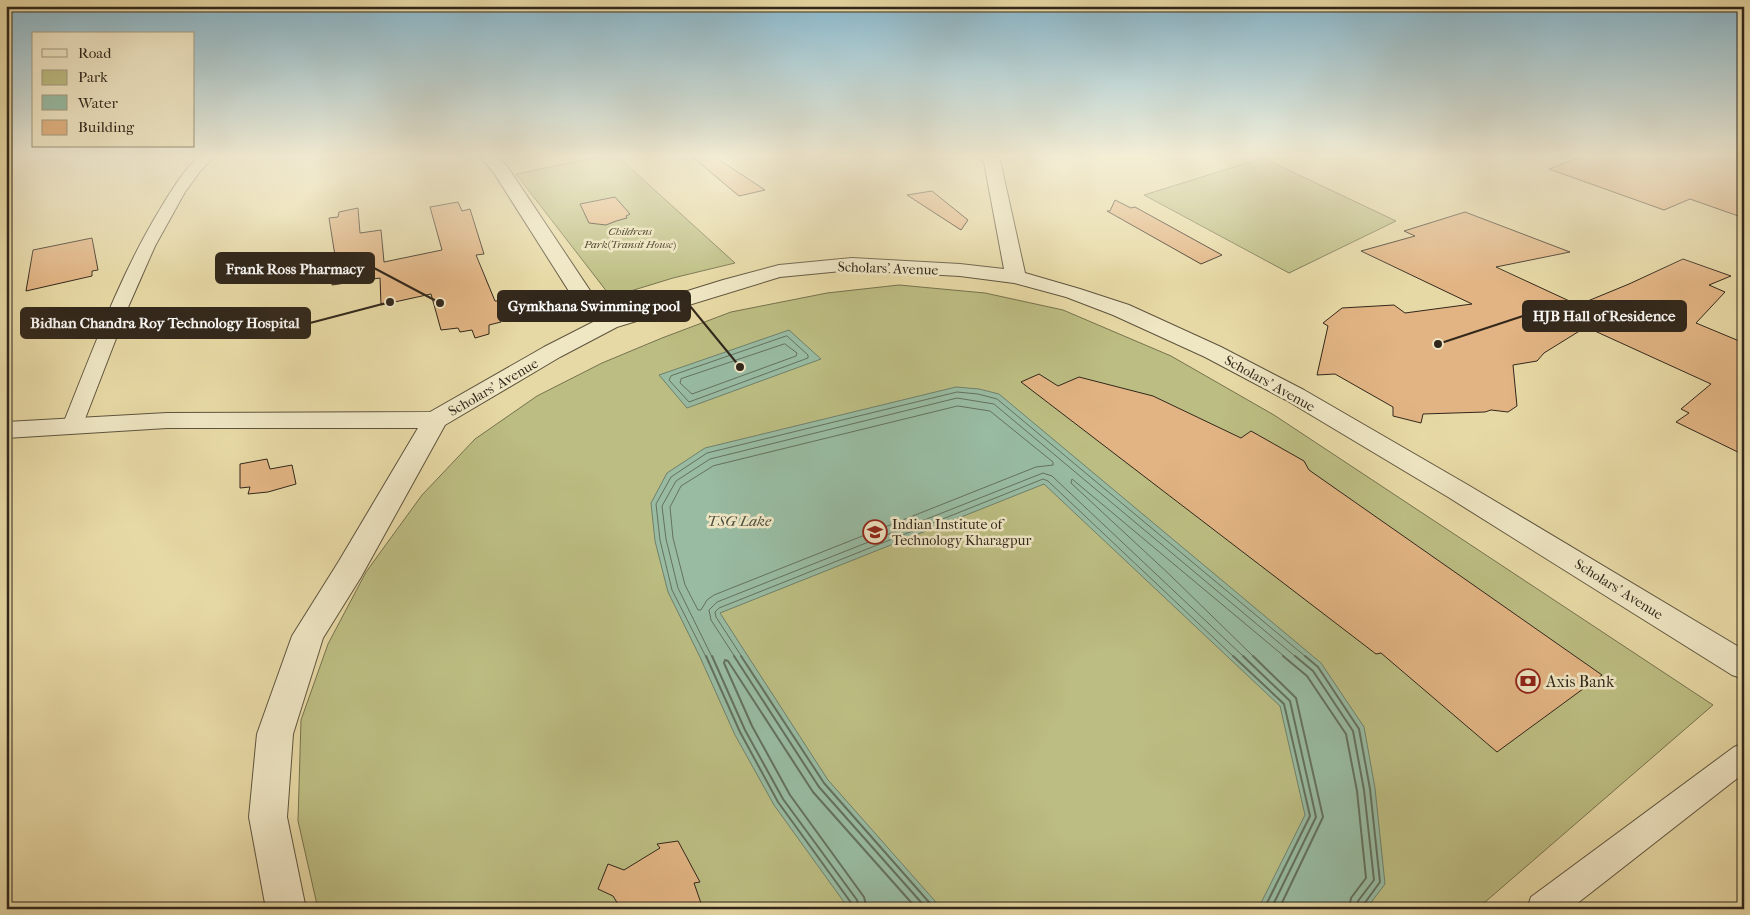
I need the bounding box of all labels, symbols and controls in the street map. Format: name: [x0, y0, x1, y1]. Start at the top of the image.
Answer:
legend: [32, 32, 195, 148]
text: Road: [78, 44, 112, 62]
text: Park: [78, 68, 108, 86]
text: Water: [77, 94, 118, 112]
text: Building: [78, 118, 135, 136]
park label: Childrens Park(Transit House): [583, 225, 676, 251]
callout: Frank Ross Pharmacy: [216, 253, 374, 283]
street label: Scholars' Avenue: [837, 258, 939, 279]
text: Frank Ross Pharmacy: [225, 260, 365, 278]
callout: Gymkhana Swimming pool: [498, 291, 690, 321]
text: Gymkhana Swimming pool: [508, 297, 681, 315]
callout: HJB Hall of Residence: [1523, 301, 1686, 331]
text: HJB Hall of Residence: [1533, 307, 1676, 325]
callout: Bidhan Chandra Roy Technology Hospital: [21, 308, 310, 338]
text: Bidhan Chandra Roy Technology Hospital: [30, 314, 301, 332]
street label: Scholars' Avenue: [1222, 352, 1318, 415]
street label: Scholars' Avenue: [445, 355, 541, 420]
water label: TSG Lake: [707, 512, 772, 530]
place label: Indian Institute of Technology Kharagpur: [892, 516, 1031, 549]
school or university icon: Indian Institute of Technology Kharagpur: [862, 519, 888, 545]
street label: Scholars' Avenue: [1571, 556, 1666, 623]
bank icon: Axis Bank: [1515, 668, 1541, 694]
place label: Axis Bank: [1545, 672, 1615, 691]

